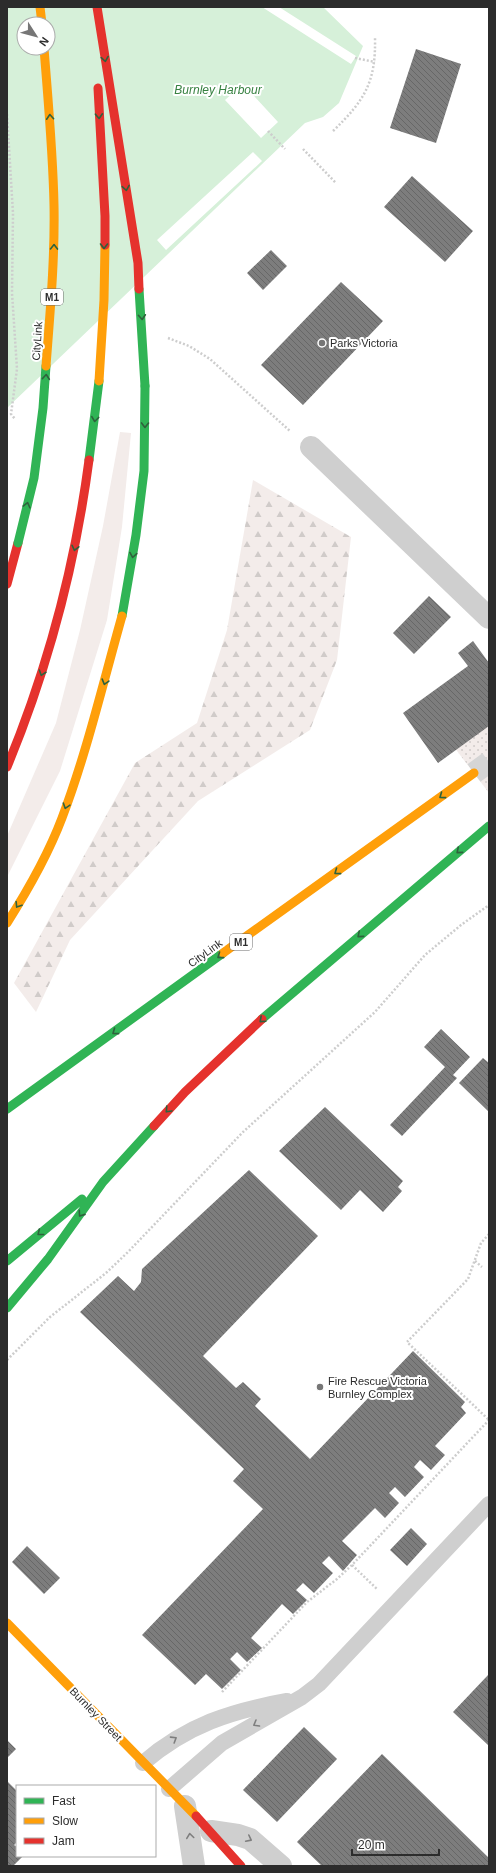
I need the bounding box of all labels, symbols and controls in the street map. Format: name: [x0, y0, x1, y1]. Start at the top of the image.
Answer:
north arrow: [16, 16, 56, 56]
text: N: [37, 35, 51, 49]
one-way arrow: [101, 56, 109, 62]
water label: Burnley Harbour: [174, 83, 263, 97]
one-way arrow: [95, 113, 104, 119]
one-way arrow: [45, 114, 54, 120]
one-way arrow: [121, 185, 130, 191]
one-way arrow: [100, 243, 108, 249]
one-way arrow: [50, 244, 58, 250]
road number: M1: [41, 289, 63, 305]
one-way arrow: [137, 314, 146, 320]
street label: CityLink: [30, 321, 44, 361]
place label: Parks Victoria: [330, 337, 399, 349]
marker: Parks Victoria: [317, 338, 327, 348]
one-way arrow: [41, 374, 50, 380]
one-way arrow: [91, 416, 100, 422]
one-way arrow: [140, 422, 149, 428]
one-way arrow: [23, 502, 31, 509]
one-way arrow: [71, 545, 79, 551]
one-way arrow: [129, 552, 137, 558]
one-way arrow: [38, 670, 46, 677]
one-way arrow: [101, 678, 110, 685]
one-way arrow: [440, 791, 447, 798]
one-way arrow: [62, 802, 71, 809]
one-way arrow: [457, 846, 464, 853]
one-way arrow: [334, 867, 341, 875]
one-way arrow: [16, 901, 23, 908]
one-way arrow: [358, 930, 365, 937]
road number: M1: [230, 934, 252, 950]
street label: CityLink: [186, 936, 225, 969]
one-way arrow: [218, 952, 225, 959]
one-way arrow: [259, 1015, 267, 1023]
one-way arrow: [112, 1027, 119, 1034]
one-way arrow: [166, 1105, 173, 1113]
one-way arrow: [78, 1210, 86, 1217]
one-way arrow: [38, 1229, 45, 1236]
place label: Fire Rescue Victoria Burnley Complex: [328, 1375, 428, 1400]
marker: Fire Rescue Victoria Burnley Complex: [315, 1382, 325, 1392]
street label: Burnley Street: [67, 1685, 125, 1743]
one-way arrow: [253, 1719, 260, 1726]
one-way arrow: [170, 1736, 177, 1744]
legend: [16, 1785, 156, 1857]
text: Fast: [52, 1794, 76, 1808]
text: Slow: [52, 1814, 78, 1828]
scale bar: [352, 1831, 439, 1857]
one-way arrow: [185, 1833, 194, 1839]
text: Jam: [52, 1834, 75, 1848]
one-way arrow: [244, 1834, 252, 1842]
text: 20 m: [358, 1838, 385, 1852]

